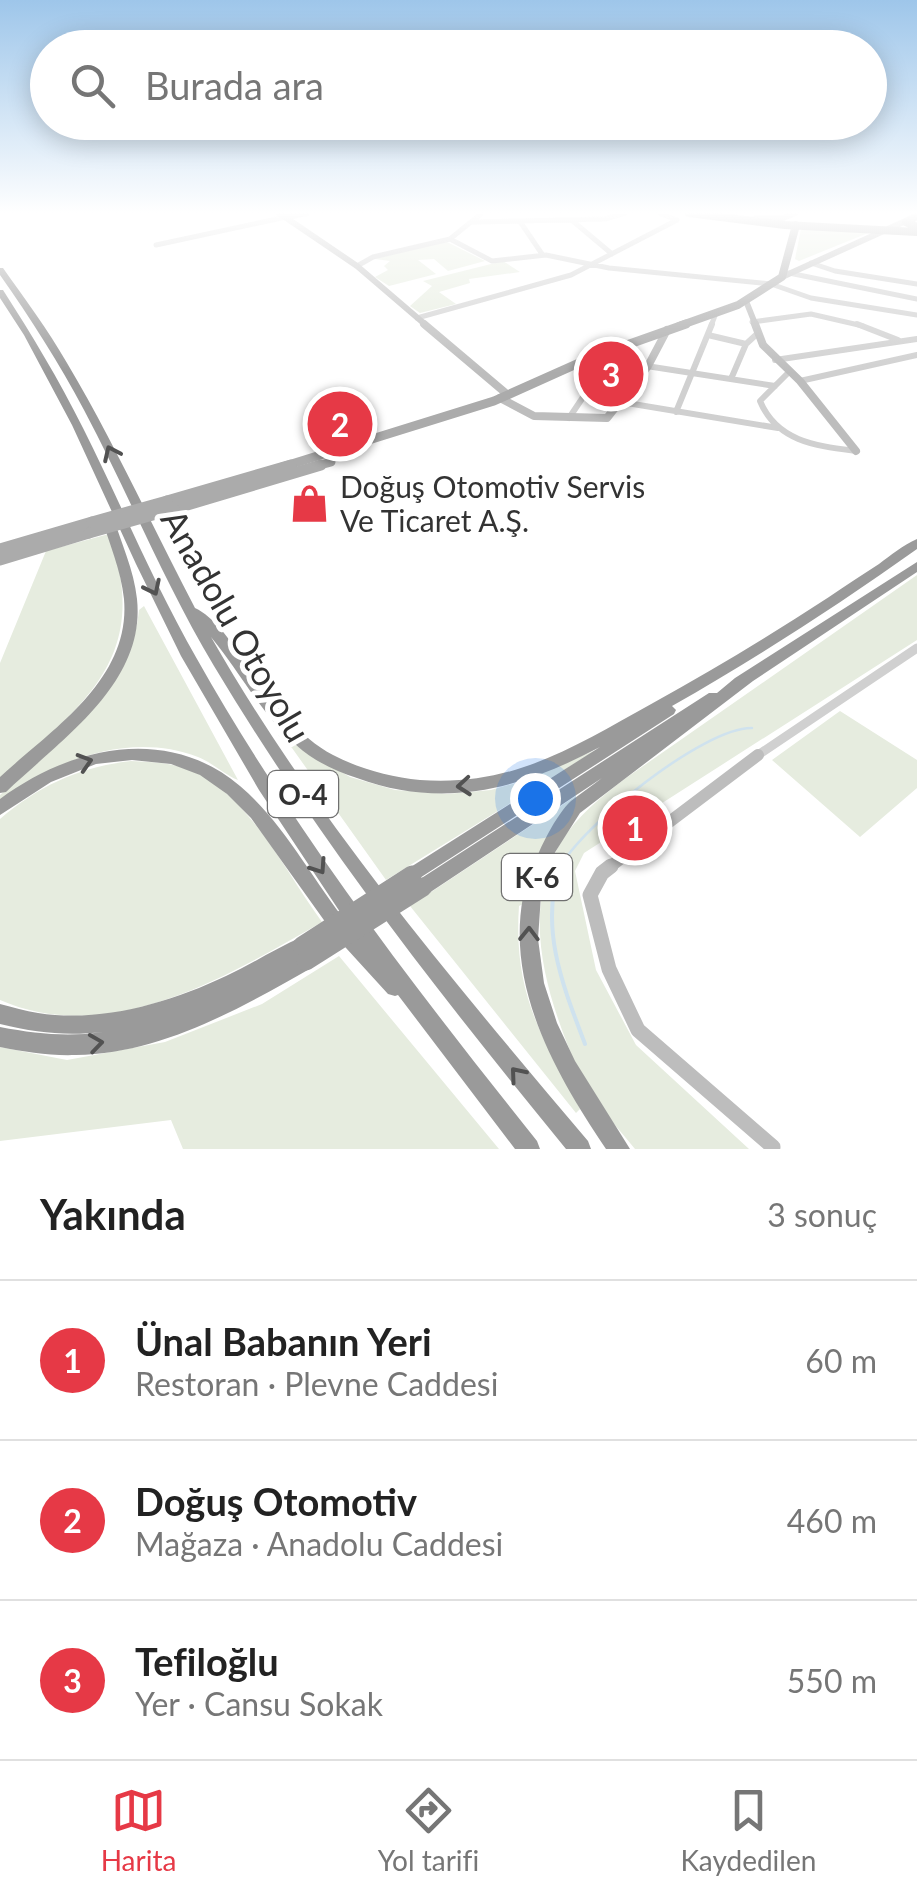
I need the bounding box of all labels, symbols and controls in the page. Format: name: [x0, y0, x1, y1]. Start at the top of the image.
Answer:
search box: [30, 30, 887, 140]
icon: search: [65, 58, 120, 113]
text: Burada ara: [145, 62, 324, 108]
pin: 3: [578, 336, 644, 412]
pin: 2: [308, 386, 372, 462]
one-way arrow: [103, 445, 123, 463]
place label: Doğuş Otomotiv Servis Ve Ticaret A.Ş.: [340, 468, 645, 538]
shop icon: Doğuş Otomotiv Servis Ve Ticaret A.Ş.: [289, 482, 331, 524]
street label: Anadolu Otoyolu: [153, 501, 321, 749]
one-way arrow: [140, 578, 160, 596]
one-way arrow: [76, 753, 93, 774]
road number: O-4: [268, 771, 338, 817]
your location: [510, 773, 561, 824]
one-way arrow: [455, 774, 471, 796]
pin: 1: [602, 790, 668, 866]
road number: K-6: [502, 854, 572, 900]
one-way arrow: [307, 855, 325, 874]
one-way arrow: [518, 926, 540, 942]
one-way arrow: [89, 1033, 105, 1054]
one-way arrow: [511, 1068, 529, 1086]
text: Yakında: [40, 1189, 186, 1239]
text: 3 sonuç: [767, 1195, 877, 1234]
text: Ünal Babanın Yeri: [135, 1318, 432, 1364]
text: 1: [63, 1341, 82, 1380]
text: 60 m: [805, 1341, 877, 1380]
text: Restoran · Plevne Caddesi: [135, 1364, 498, 1403]
text: Doğuş Otomotiv: [135, 1478, 417, 1524]
text: 2: [63, 1501, 82, 1540]
text: 460 m: [787, 1501, 877, 1540]
text: Mağaza · Anadolu Caddesi: [135, 1524, 503, 1563]
text: Tefiloğlu: [135, 1638, 279, 1684]
text: 3: [63, 1661, 82, 1700]
text: 550 m: [787, 1661, 877, 1700]
text: Yer · Cansu Sokak: [135, 1684, 383, 1723]
tab: Harita: [101, 1783, 176, 1877]
tab: Yol tarifi: [378, 1783, 479, 1877]
tab: Kaydedilen: [680, 1783, 816, 1877]

